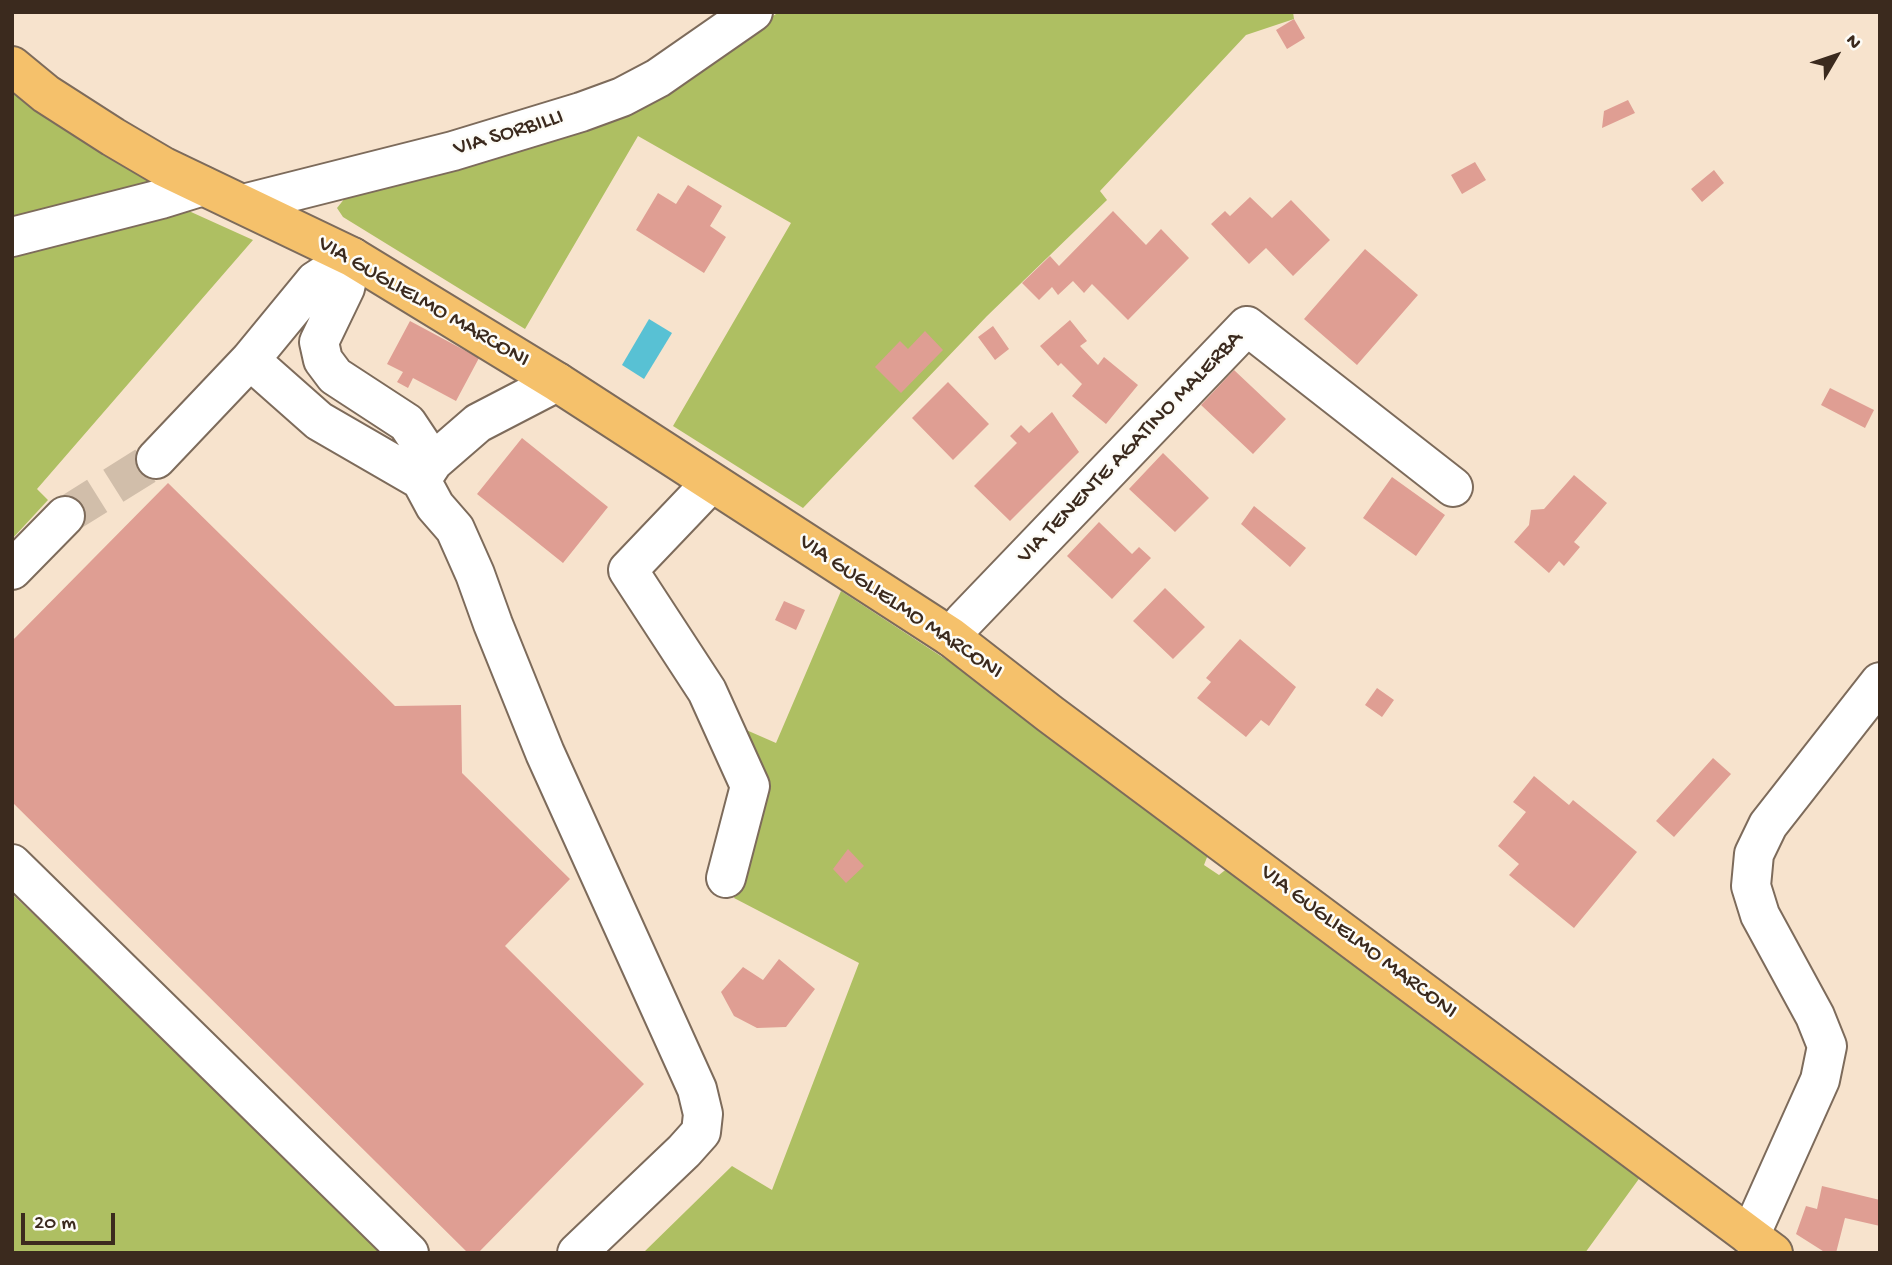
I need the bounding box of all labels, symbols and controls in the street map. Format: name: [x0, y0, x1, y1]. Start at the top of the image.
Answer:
north arrow: [1801, 21, 1871, 91]
text: N: [1840, 30, 1866, 55]
street label: VIA SORBILLI: [451, 104, 567, 164]
street label: VIA GUGLIELMO MARCONI: [312, 231, 534, 375]
street label: VIA TENENTE AGATINO MALERBA: [1012, 326, 1250, 570]
street label: VIA GUGLIELMO MARCONI: [793, 529, 1007, 687]
street label: VIA GUGLIELMO MARCONI: [1254, 860, 1462, 1026]
scale bar: [24, 1198, 119, 1242]
text: 20 m: [34, 1212, 76, 1237]

